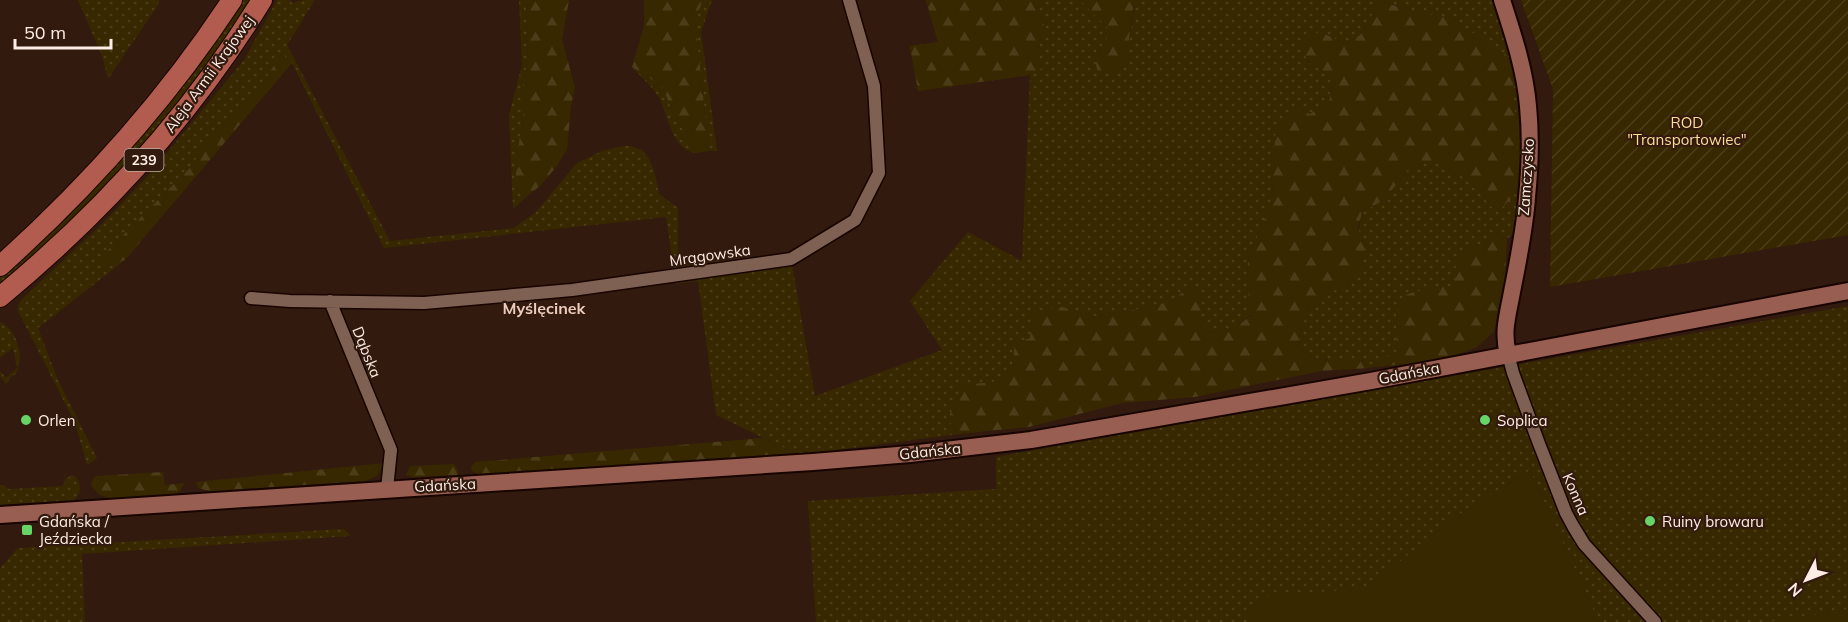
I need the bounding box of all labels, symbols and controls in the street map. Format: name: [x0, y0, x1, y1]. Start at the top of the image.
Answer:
scale bar: [15, 12, 111, 50]
street label: Aleja Armii Krajowej: [160, 12, 258, 136]
text: 50 m: [24, 21, 66, 44]
park label: ROD "Transportowiec": [1627, 113, 1747, 149]
street label: Zamczysko: [1514, 138, 1538, 216]
road number: 239: [124, 149, 164, 171]
street label: Mrągowska: [668, 240, 752, 270]
district label: Myślęcinek: [503, 298, 587, 318]
street label: Dąbska: [348, 324, 386, 380]
street label: Gdańska: [1377, 358, 1441, 388]
place label: Orlen: [38, 411, 76, 430]
place label: Soplica: [1497, 411, 1547, 430]
marker: Orlen: [19, 413, 33, 427]
marker: Soplica: [1478, 413, 1492, 427]
street label: Gdańska: [898, 438, 962, 464]
street label: Konna: [1558, 470, 1594, 518]
street label: Gdańska: [414, 474, 476, 496]
place label: Gdańska / Jeździecka: [39, 512, 112, 548]
place label: Ruiny browaru: [1662, 512, 1764, 531]
marker: Ruiny browaru: [1643, 514, 1657, 528]
marker: Gdańska / Jeździecka: [20, 523, 34, 537]
north arrow: [1776, 550, 1836, 610]
text: N: [1783, 579, 1806, 601]

